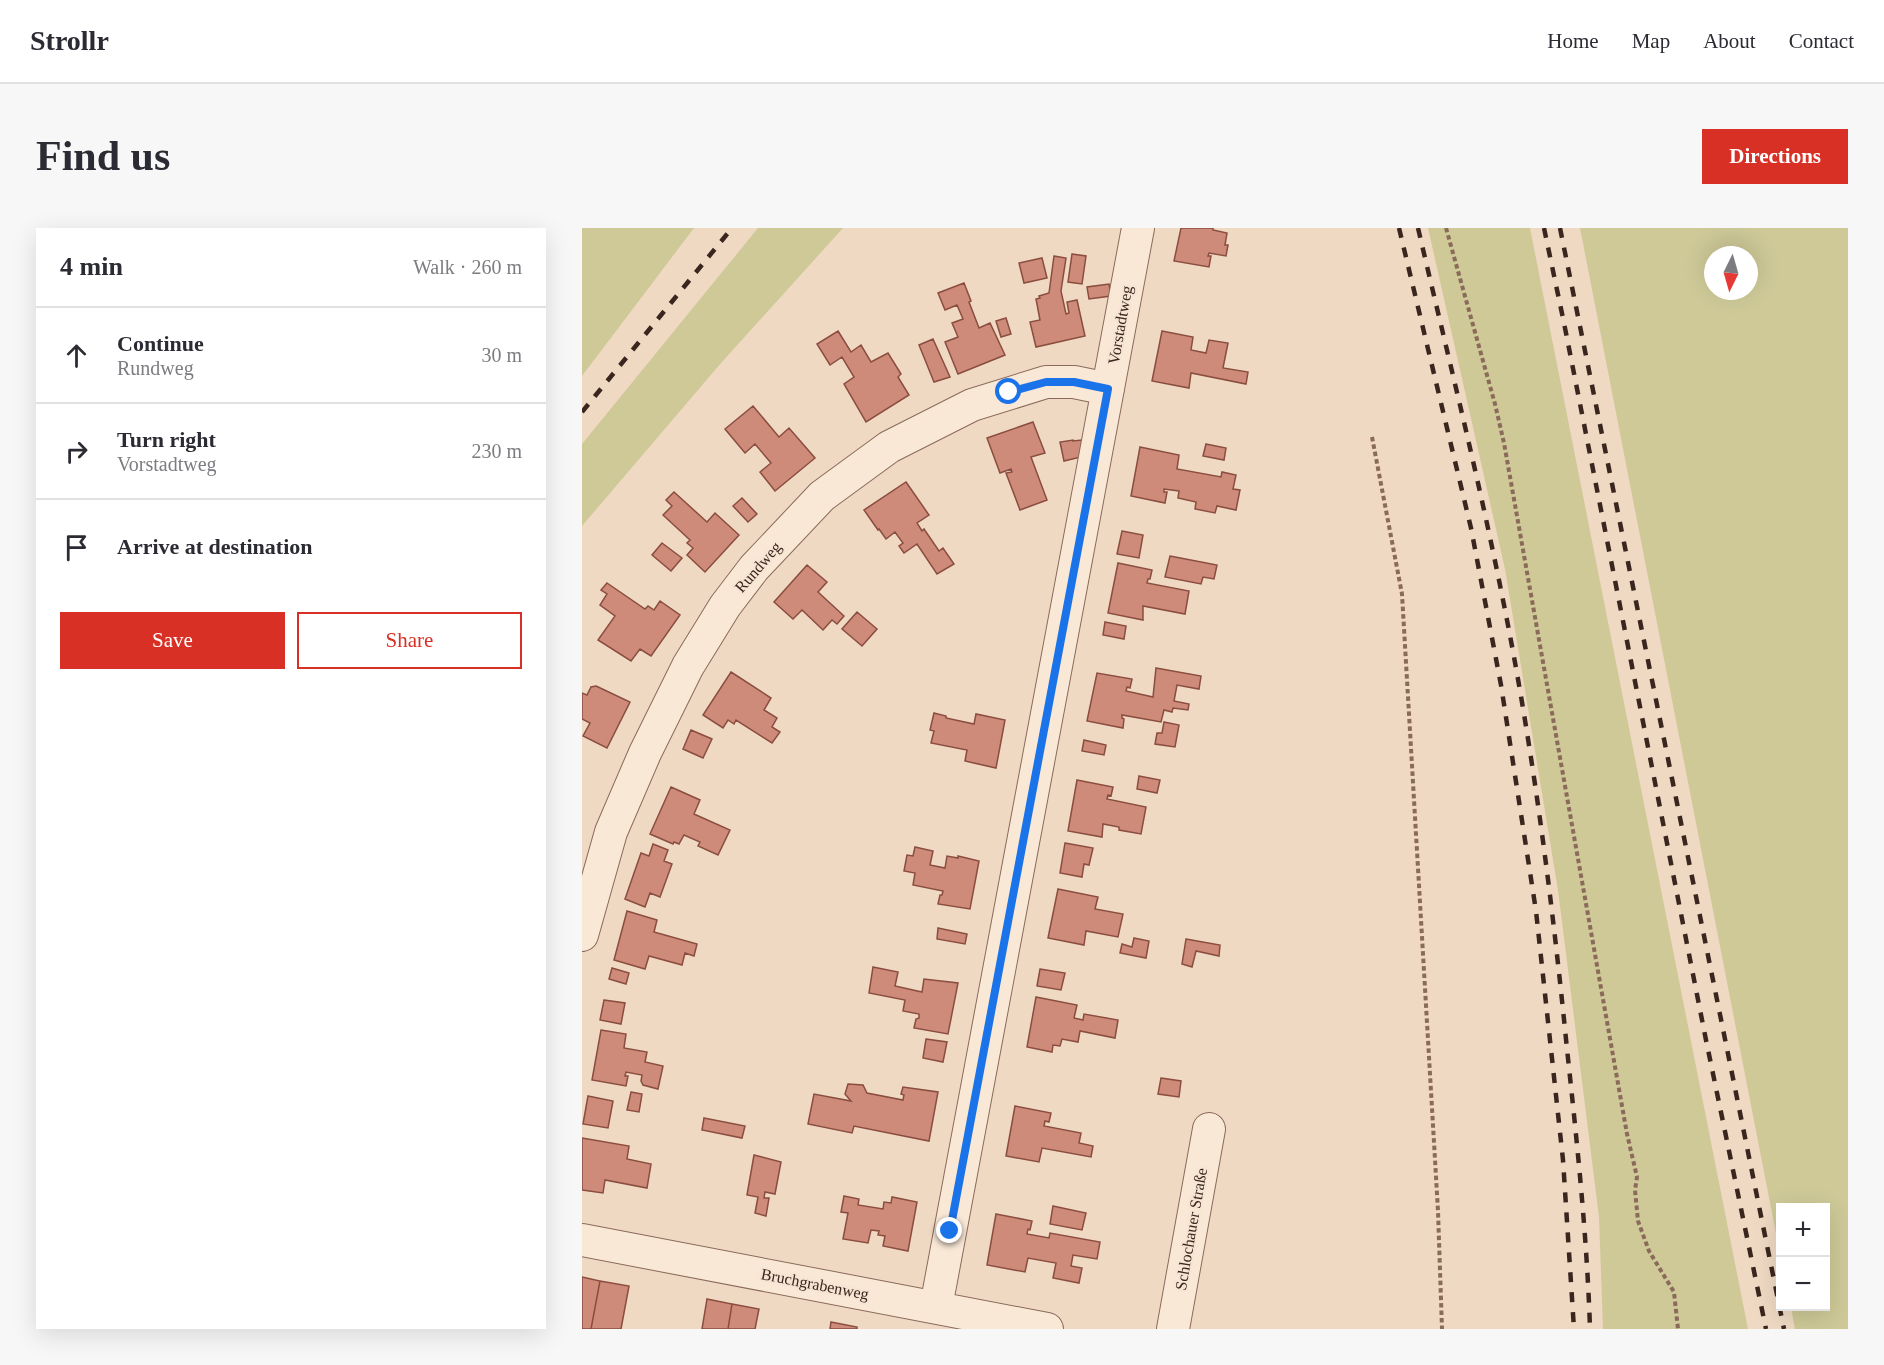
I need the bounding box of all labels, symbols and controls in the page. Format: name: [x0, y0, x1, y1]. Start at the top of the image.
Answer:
text: Strollr: [30, 25, 109, 56]
text: Home: [1547, 29, 1599, 53]
text: Map: [1632, 29, 1670, 53]
text: About: [1703, 29, 1756, 53]
text: Contact: [1789, 29, 1854, 53]
button: Directions: [1702, 129, 1848, 184]
text: Find us: [36, 133, 170, 179]
north arrow: [1704, 246, 1758, 300]
text: 4 min: [60, 252, 123, 281]
text: Walk · 260 m: [413, 256, 522, 278]
street label: Vorstadtweg: [1105, 284, 1136, 366]
text: Continue: [117, 331, 204, 356]
icon: ahead: [60, 339, 93, 372]
text: 30 m: [481, 344, 522, 366]
text: Rundweg: [117, 357, 194, 379]
route start: [995, 378, 1021, 404]
text: Turn right: [117, 427, 216, 452]
icon: right: [60, 435, 93, 468]
text: 230 m: [471, 440, 522, 462]
text: Vorstadtweg: [117, 453, 217, 475]
icon: arrive: [60, 531, 93, 564]
text: Arrive at destination: [117, 534, 313, 559]
street label: Rundweg: [731, 538, 785, 596]
button: Save: [60, 612, 285, 669]
button: Share: [297, 612, 522, 669]
street label: Schlochauer Straße: [1172, 1166, 1210, 1292]
map controls: [1776, 1203, 1830, 1311]
button: +: [1776, 1203, 1830, 1257]
route end: [936, 1217, 962, 1243]
button: −: [1776, 1257, 1830, 1311]
street label: Bruchgrabenweg: [760, 1265, 870, 1304]

